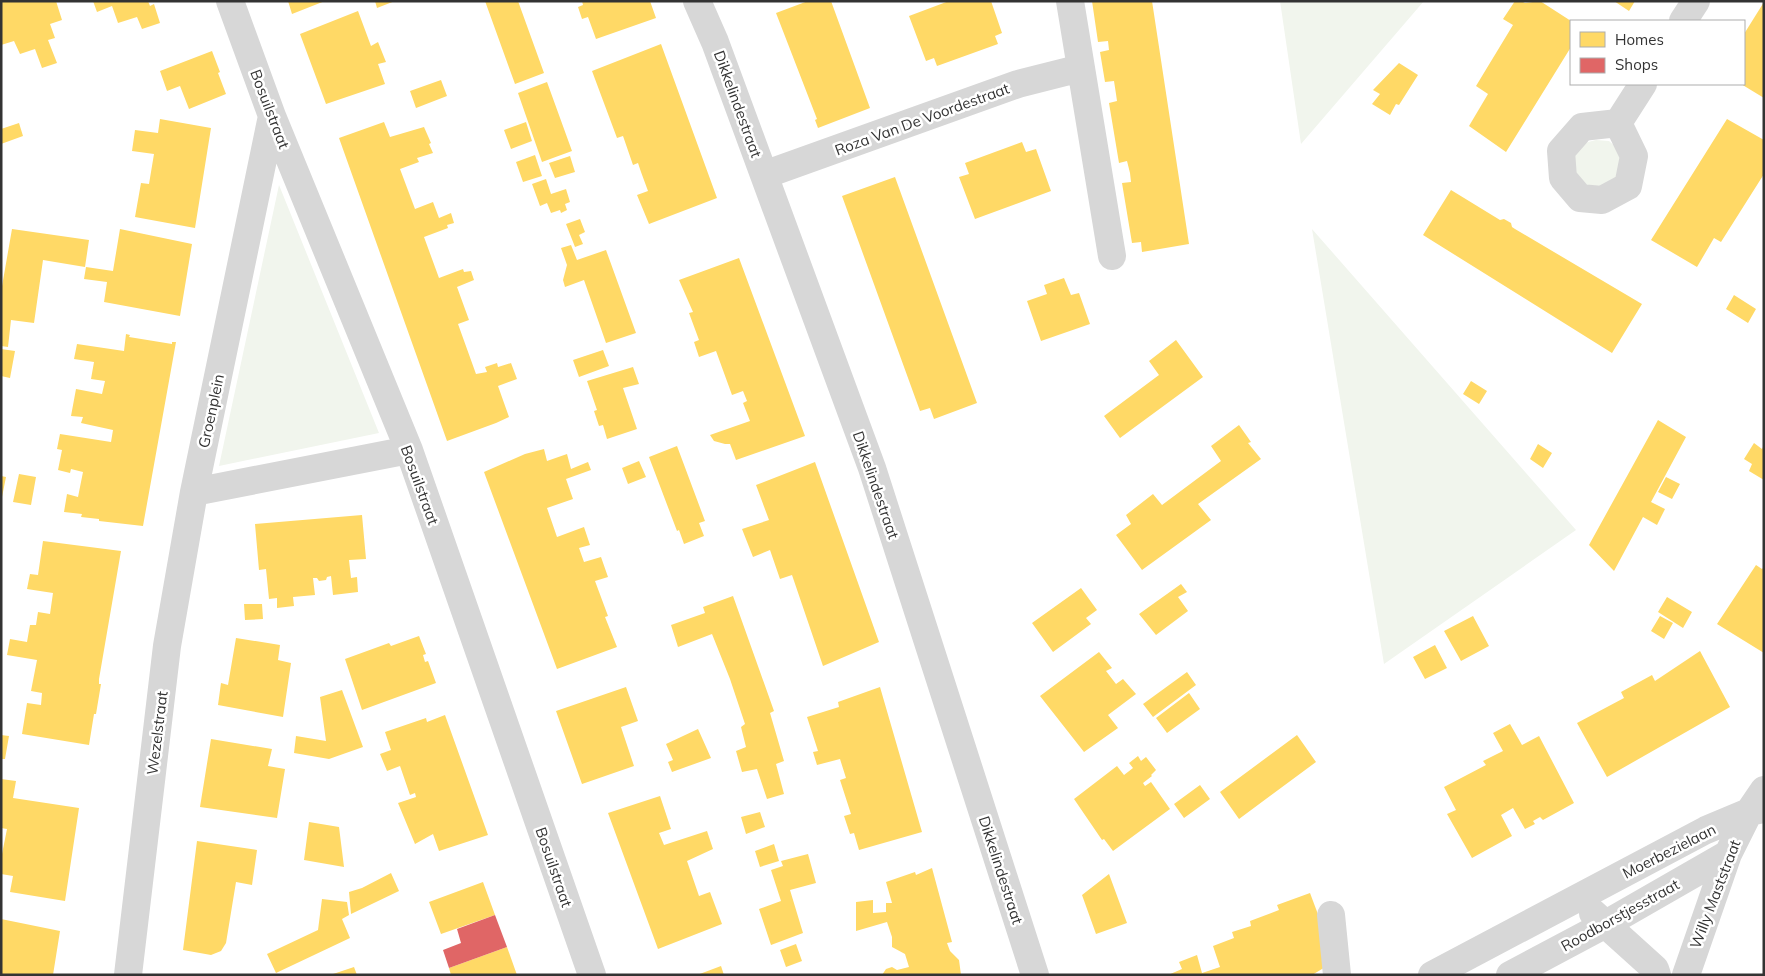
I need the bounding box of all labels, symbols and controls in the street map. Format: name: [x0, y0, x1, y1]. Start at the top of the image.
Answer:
legend: [1570, 20, 1745, 85]
text: Homes: [1615, 30, 1664, 49]
street label: Dikkelindestraat: [710, 48, 766, 160]
text: Shops: [1615, 55, 1658, 74]
street label: Bosuilstraat: [246, 67, 294, 151]
street label: Roza Van De Voordestraat: [832, 79, 1012, 159]
street label: Groenplein: [194, 372, 228, 450]
street label: Dikkelindestraat: [849, 429, 903, 541]
street label: Bosuilstraat: [397, 443, 443, 527]
street label: Wezelstraat: [142, 690, 172, 776]
street label: Dikkelindestraat: [975, 814, 1027, 926]
street label: Moerbezielaan: [1619, 819, 1719, 883]
street label: Bosuilstraat: [531, 825, 577, 909]
street label: Willy Maststraat: [1686, 837, 1744, 951]
street label: Roodborstjesstraat: [1558, 875, 1682, 955]

